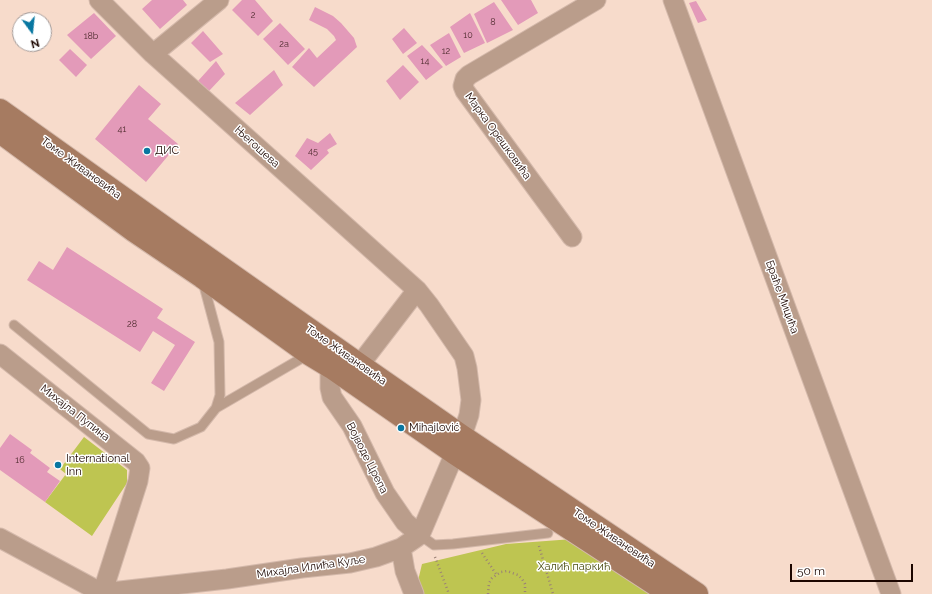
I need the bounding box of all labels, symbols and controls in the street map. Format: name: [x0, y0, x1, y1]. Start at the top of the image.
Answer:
house number: 2: [251, 10, 255, 20]
north arrow: [12, 12, 52, 52]
house number: 8: [490, 17, 496, 27]
house number: 10: [463, 30, 473, 40]
house number: 18b: [84, 31, 98, 41]
text: N: [29, 36, 41, 50]
house number: 2a: [279, 39, 289, 49]
house number: 12: [442, 46, 450, 56]
house number: 14: [421, 56, 429, 66]
street label: Марка Орешковића: [462, 90, 534, 182]
street label: Његошева: [232, 123, 282, 171]
house number: 41: [118, 124, 126, 134]
street label: Томе Живановића: [38, 134, 124, 202]
place label: ДИС: [155, 144, 179, 158]
marker: ДИС: [142, 146, 152, 156]
house number: 45: [308, 146, 318, 156]
street label: Браће Мицића: [763, 258, 801, 336]
house number: 28: [127, 319, 137, 329]
street label: Томе Живановића: [303, 322, 389, 388]
street label: Михајла Пупина: [38, 382, 112, 444]
street label: Војводе Црепа: [343, 420, 391, 496]
place label: Mihajlović: [409, 421, 460, 435]
marker: Mihajlović: [396, 423, 406, 433]
place label: International Inn: [66, 452, 129, 478]
house number: 16: [15, 455, 25, 465]
marker: International Inn: [53, 460, 63, 470]
street label: Томе Живановића: [570, 506, 658, 570]
street label: Михајла Илића Куље: [256, 553, 366, 581]
scale bar: [792, 556, 915, 582]
park label: Халић паркић: [538, 560, 610, 574]
text: 50 m: [797, 564, 825, 578]

